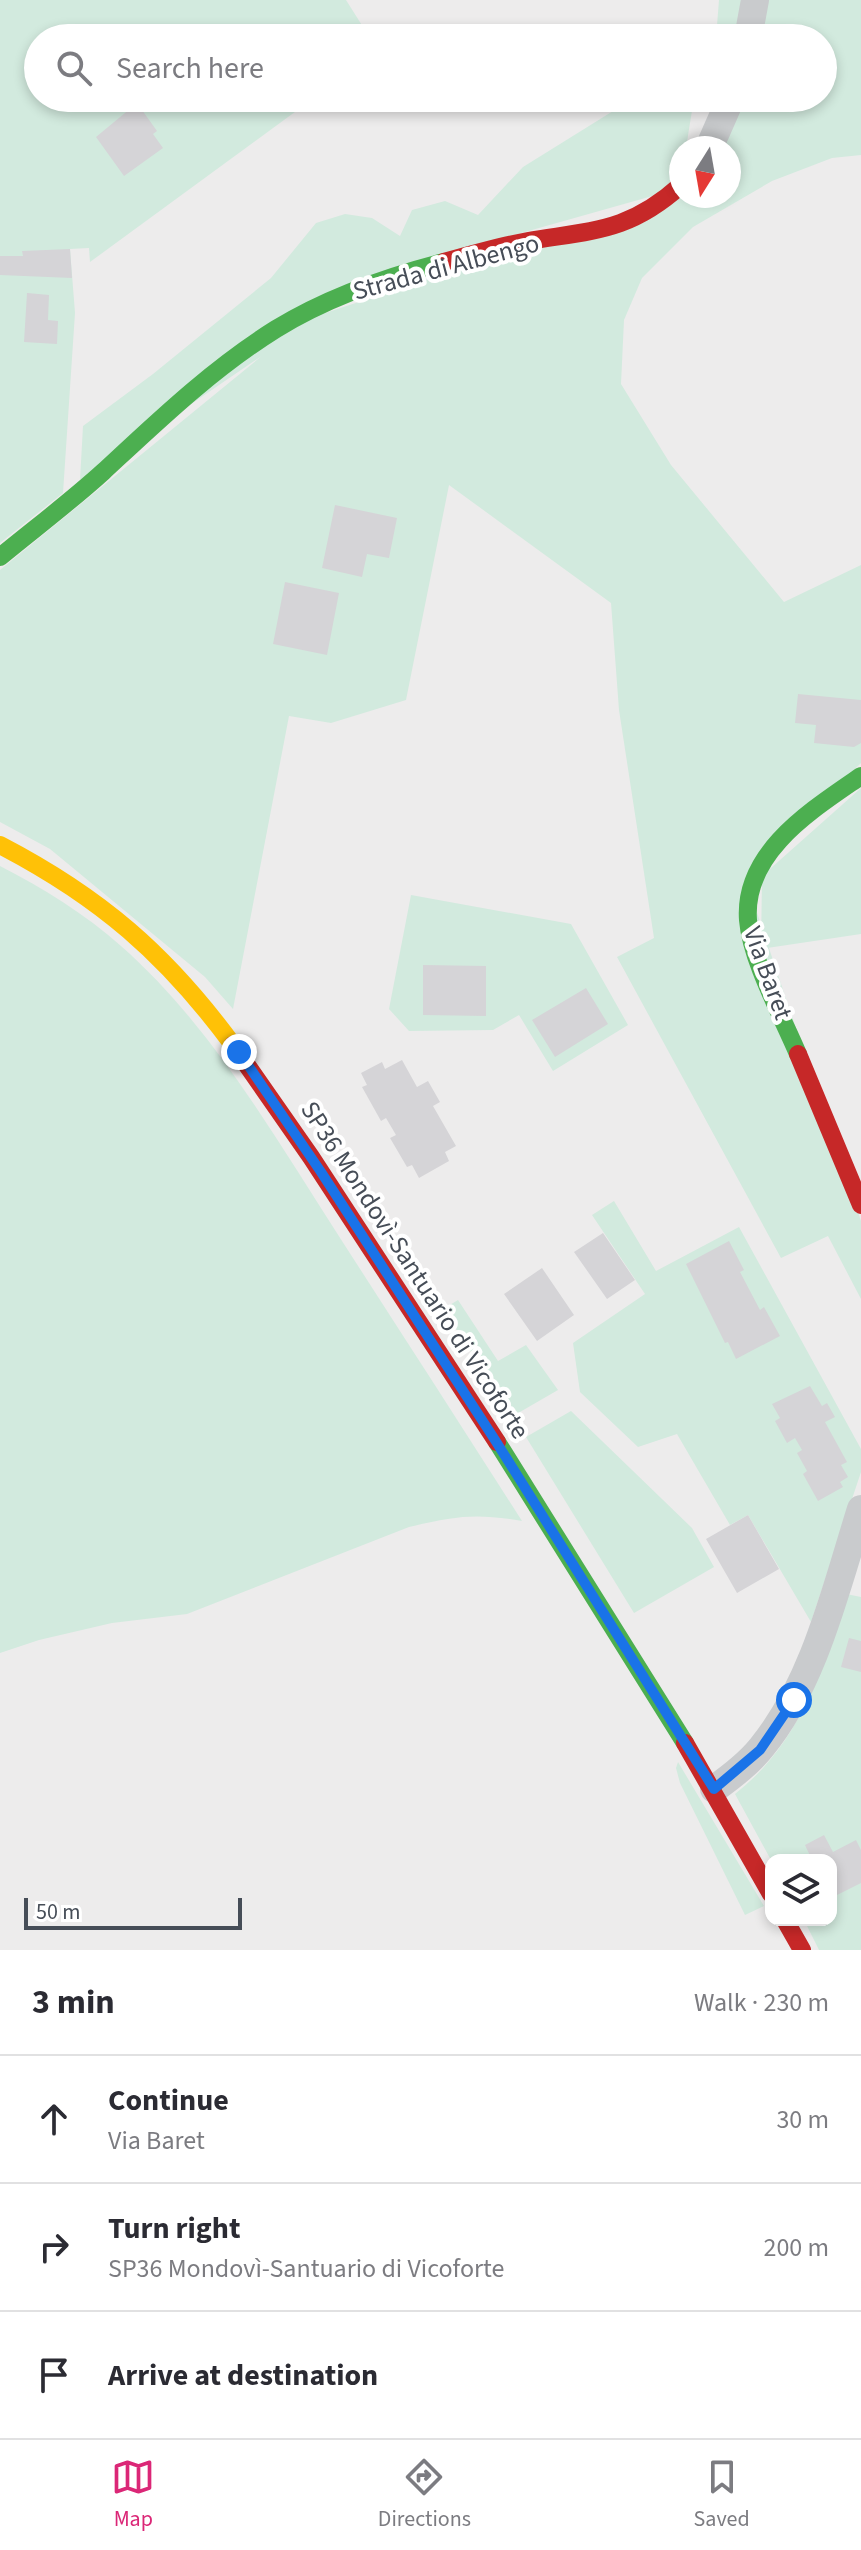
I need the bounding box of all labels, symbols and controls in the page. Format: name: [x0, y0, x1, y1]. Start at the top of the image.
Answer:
search box: [24, 24, 837, 112]
icon: search: [52, 46, 96, 90]
text: Search here: [116, 47, 264, 90]
north arrow: [669, 136, 741, 208]
street label: Strada di Albengo: [349, 224, 543, 310]
street label: Via Baret: [734, 921, 802, 1025]
route end: [221, 1034, 257, 1070]
street label: SP36 Mondovì-Santuario di Vicoforte: [292, 1094, 538, 1446]
route start: [776, 1682, 812, 1718]
map controls: [765, 1854, 837, 1926]
button: layers: [765, 1854, 837, 1926]
scale bar: [24, 1894, 242, 1930]
text: 50 m: [36, 1896, 81, 1928]
text: 3 min: [32, 1978, 115, 2027]
text: Walk · 230 m: [694, 1984, 829, 2021]
text: Continue: [108, 2079, 229, 2122]
icon: ahead: [32, 2097, 76, 2141]
text: 30 m: [776, 2101, 829, 2138]
text: Via Baret: [108, 2122, 205, 2159]
text: Turn right: [108, 2207, 240, 2250]
icon: right: [32, 2225, 76, 2269]
text: 200 m: [763, 2229, 829, 2266]
text: SP36 Mondovì-Santuario di Vicoforte: [108, 2250, 504, 2287]
icon: arrive: [32, 2353, 76, 2397]
text: Arrive at destination: [108, 2354, 378, 2397]
tab: Map: [111, 2455, 155, 2535]
tab: Directions: [378, 2455, 471, 2535]
tab: Saved: [694, 2455, 750, 2535]

